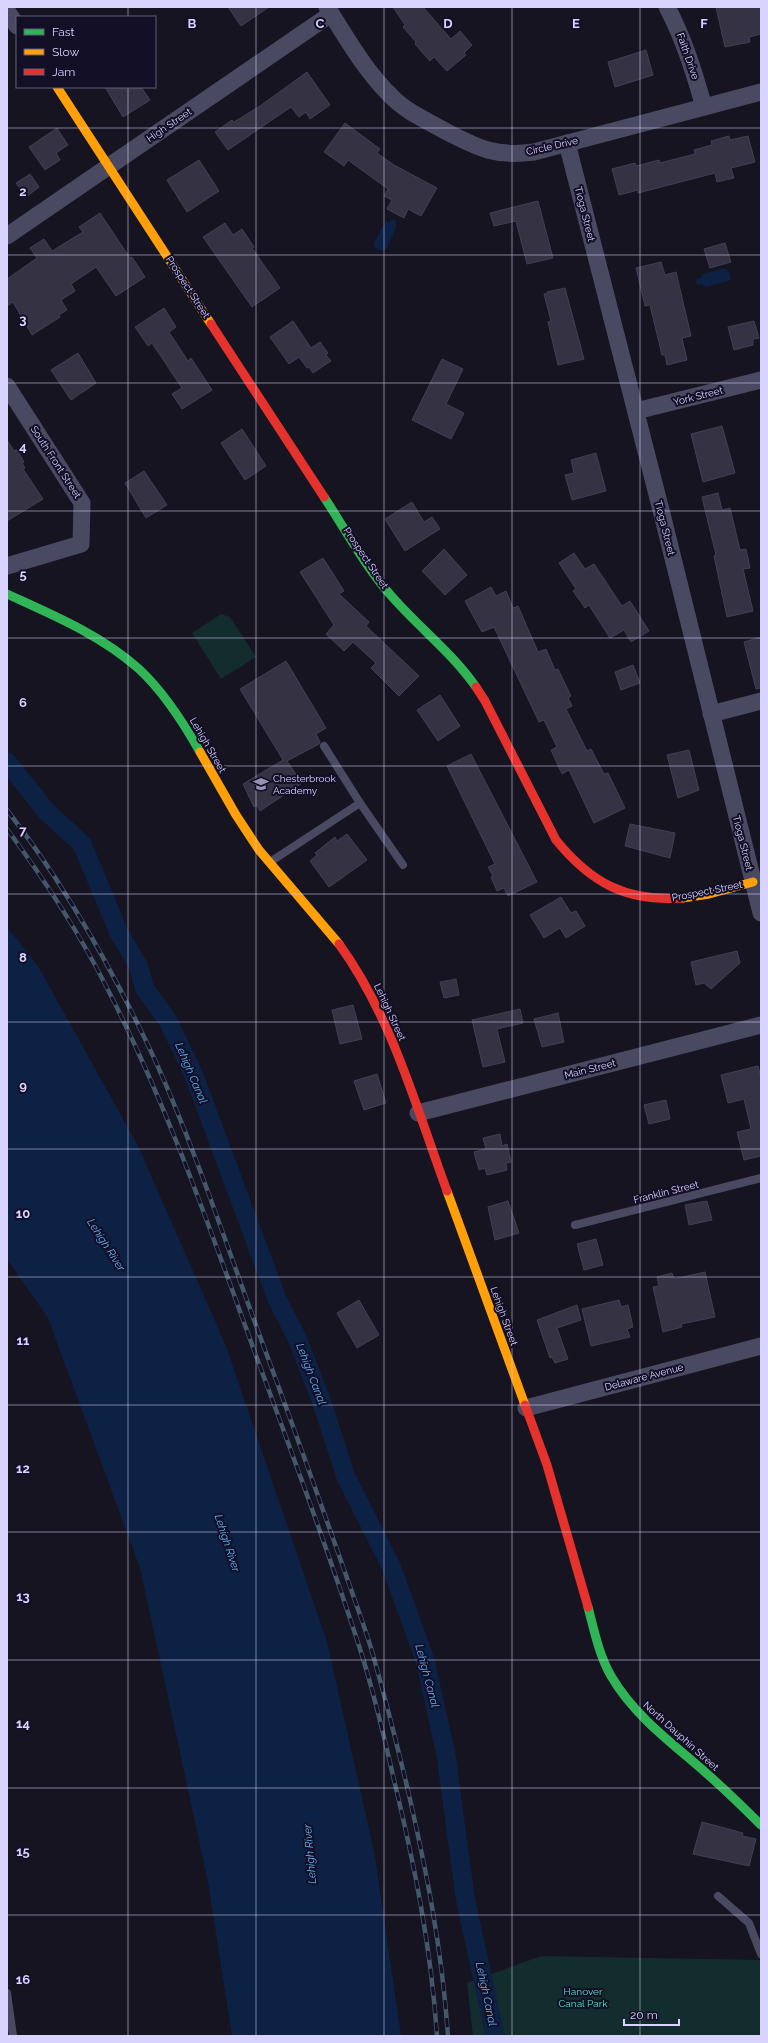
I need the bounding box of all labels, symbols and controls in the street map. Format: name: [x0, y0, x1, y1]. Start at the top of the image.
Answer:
legend: [16, 16, 156, 88]
text: B: [188, 16, 197, 31]
text: C: [316, 16, 325, 31]
text: D: [443, 16, 453, 31]
text: E: [572, 16, 580, 31]
text: F: [700, 16, 708, 31]
text: Fast: [52, 25, 75, 39]
street label: Faith Drive: [675, 31, 701, 81]
text: Slow: [52, 45, 79, 59]
text: Jam: [52, 65, 75, 79]
street label: High Street: [144, 106, 194, 144]
street label: Circle Drive: [525, 135, 579, 157]
text: 2: [19, 184, 27, 199]
street label: Tioga Street: [573, 185, 597, 243]
street label: Prospect Street: [164, 254, 212, 321]
text: 3: [19, 312, 27, 327]
street label: York Street: [672, 384, 725, 407]
street label: South Front Street: [29, 424, 84, 501]
text: 4: [19, 439, 27, 454]
street label: Tioga Street: [653, 499, 677, 557]
street label: Prospect Street: [341, 525, 391, 591]
text: 5: [19, 567, 27, 582]
text: 6: [19, 695, 27, 710]
street label: Lehigh Street: [188, 715, 229, 775]
place label: Chesterbrook Academy: [273, 773, 336, 796]
school or university icon: Chesterbrook Academy: [252, 775, 270, 793]
street label: Tioga Street: [731, 814, 755, 872]
text: 7: [19, 823, 27, 838]
street label: Prospect Street: [671, 879, 744, 903]
text: 8: [19, 950, 27, 965]
street label: Lehigh Street: [372, 982, 408, 1043]
water label: Lehigh Canal: [172, 1041, 210, 1106]
street label: Main Street: [563, 1057, 617, 1081]
text: 9: [19, 1078, 27, 1093]
street label: Franklin Street: [632, 1178, 700, 1205]
text: 10: [16, 1206, 30, 1221]
water label: Lehigh River: [84, 1216, 128, 1275]
street label: Lehigh Street: [488, 1285, 520, 1348]
text: 11: [17, 1333, 30, 1348]
water label: Lehigh Canal: [293, 1341, 329, 1407]
street label: Delaware Avenue: [603, 1361, 685, 1393]
text: 12: [16, 1461, 30, 1476]
water label: Lehigh River: [212, 1513, 243, 1575]
text: 13: [16, 1589, 30, 1604]
water label: Lehigh Canal: [412, 1643, 442, 1709]
street label: North Dauphin Street: [641, 1699, 721, 1773]
text: 14: [16, 1716, 30, 1731]
water label: Lehigh River: [301, 1822, 319, 1884]
text: 15: [16, 1844, 30, 1859]
water label: Lehigh Canal: [473, 1961, 499, 2027]
text: 16: [16, 1972, 30, 1987]
park label: Hanover Canal Park: [559, 1986, 608, 2009]
scale bar: [624, 2001, 679, 2027]
text: 20 m: [630, 2008, 658, 2022]

